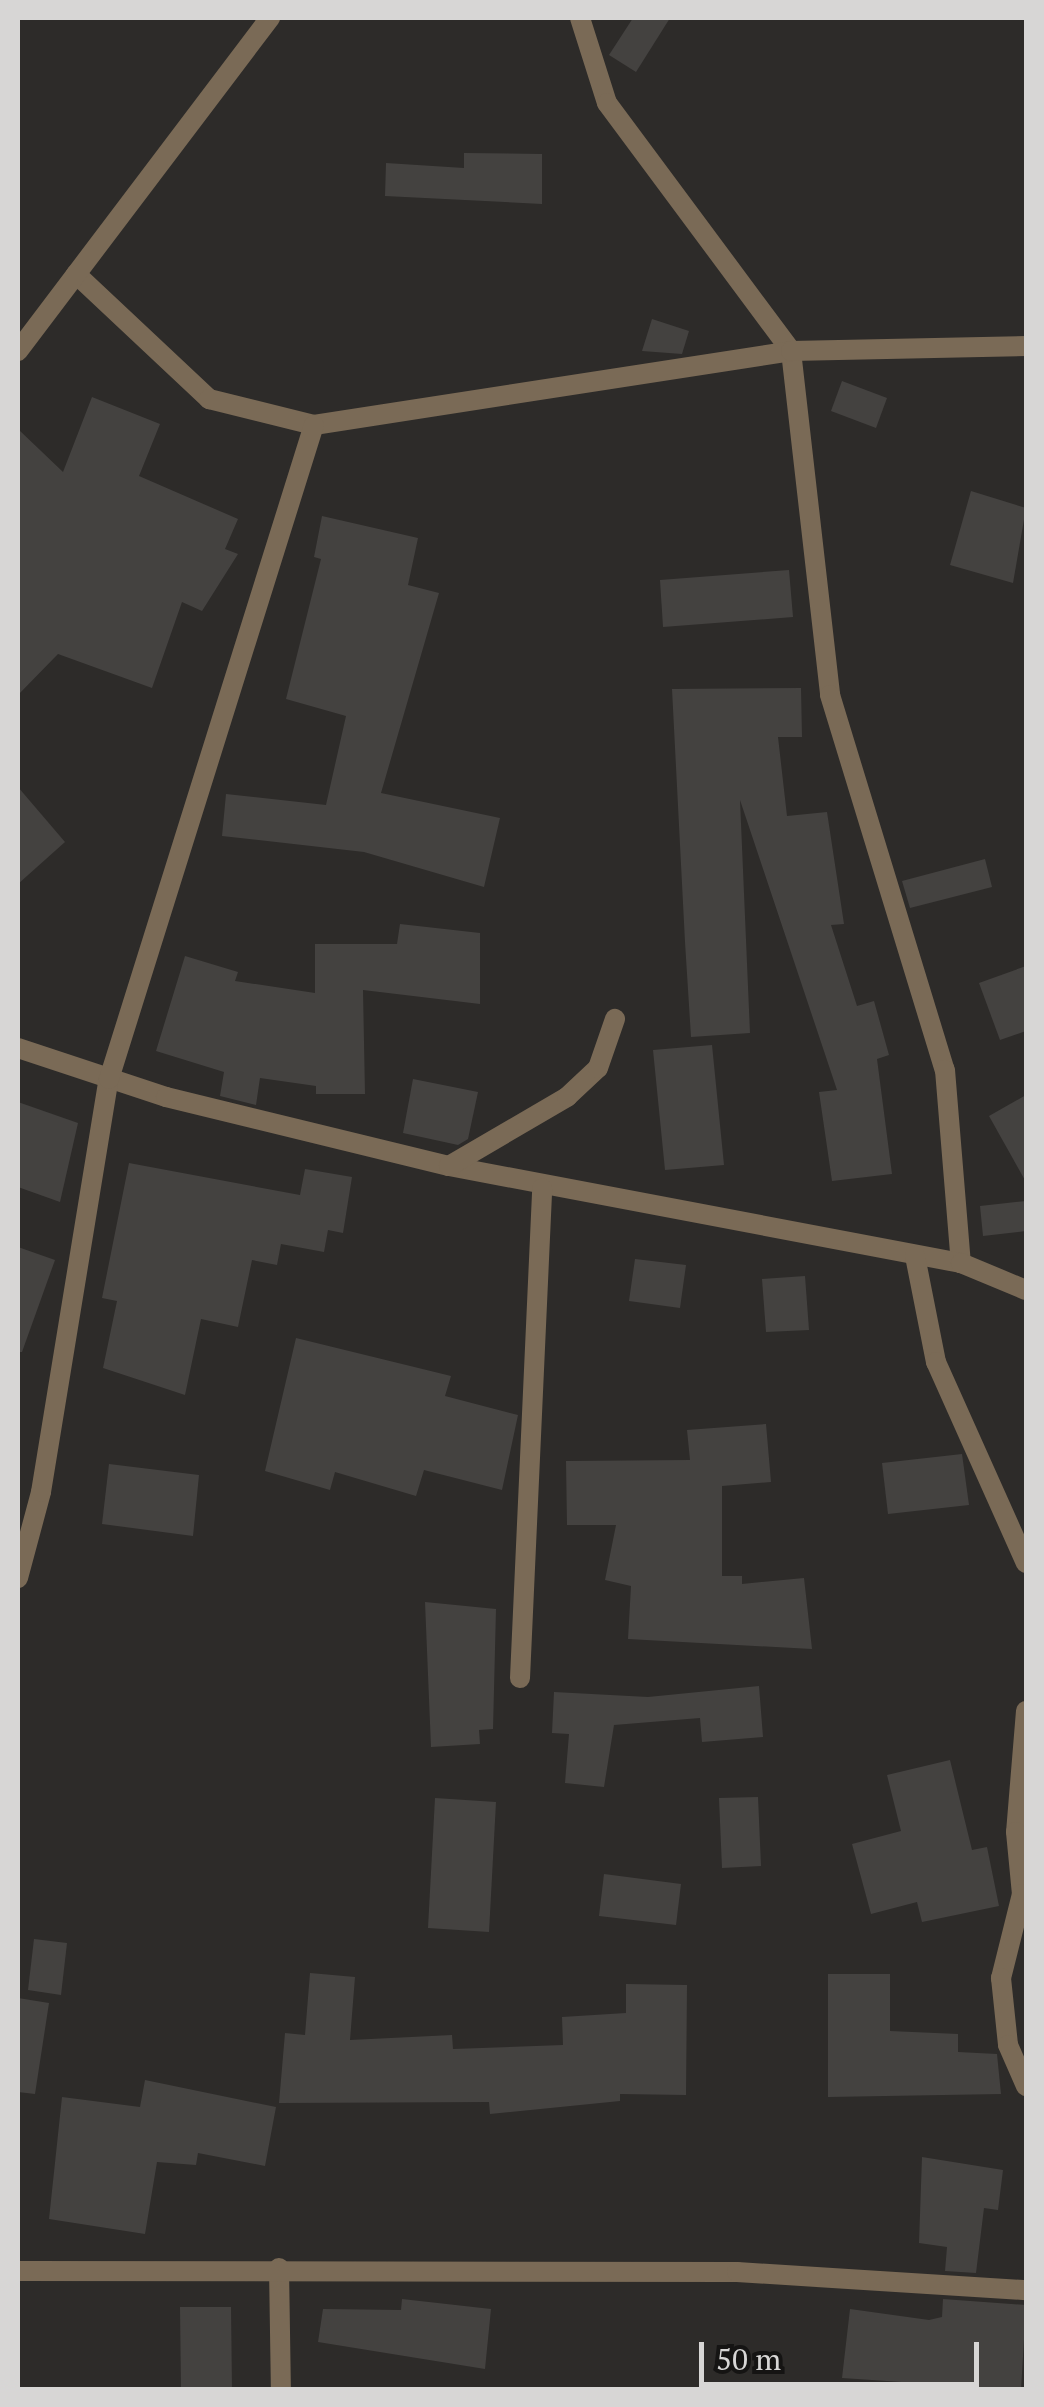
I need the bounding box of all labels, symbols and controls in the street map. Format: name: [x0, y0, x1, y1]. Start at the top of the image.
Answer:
scale bar: [704, 2322, 984, 2384]
text: 50 m: [716, 2339, 781, 2379]

